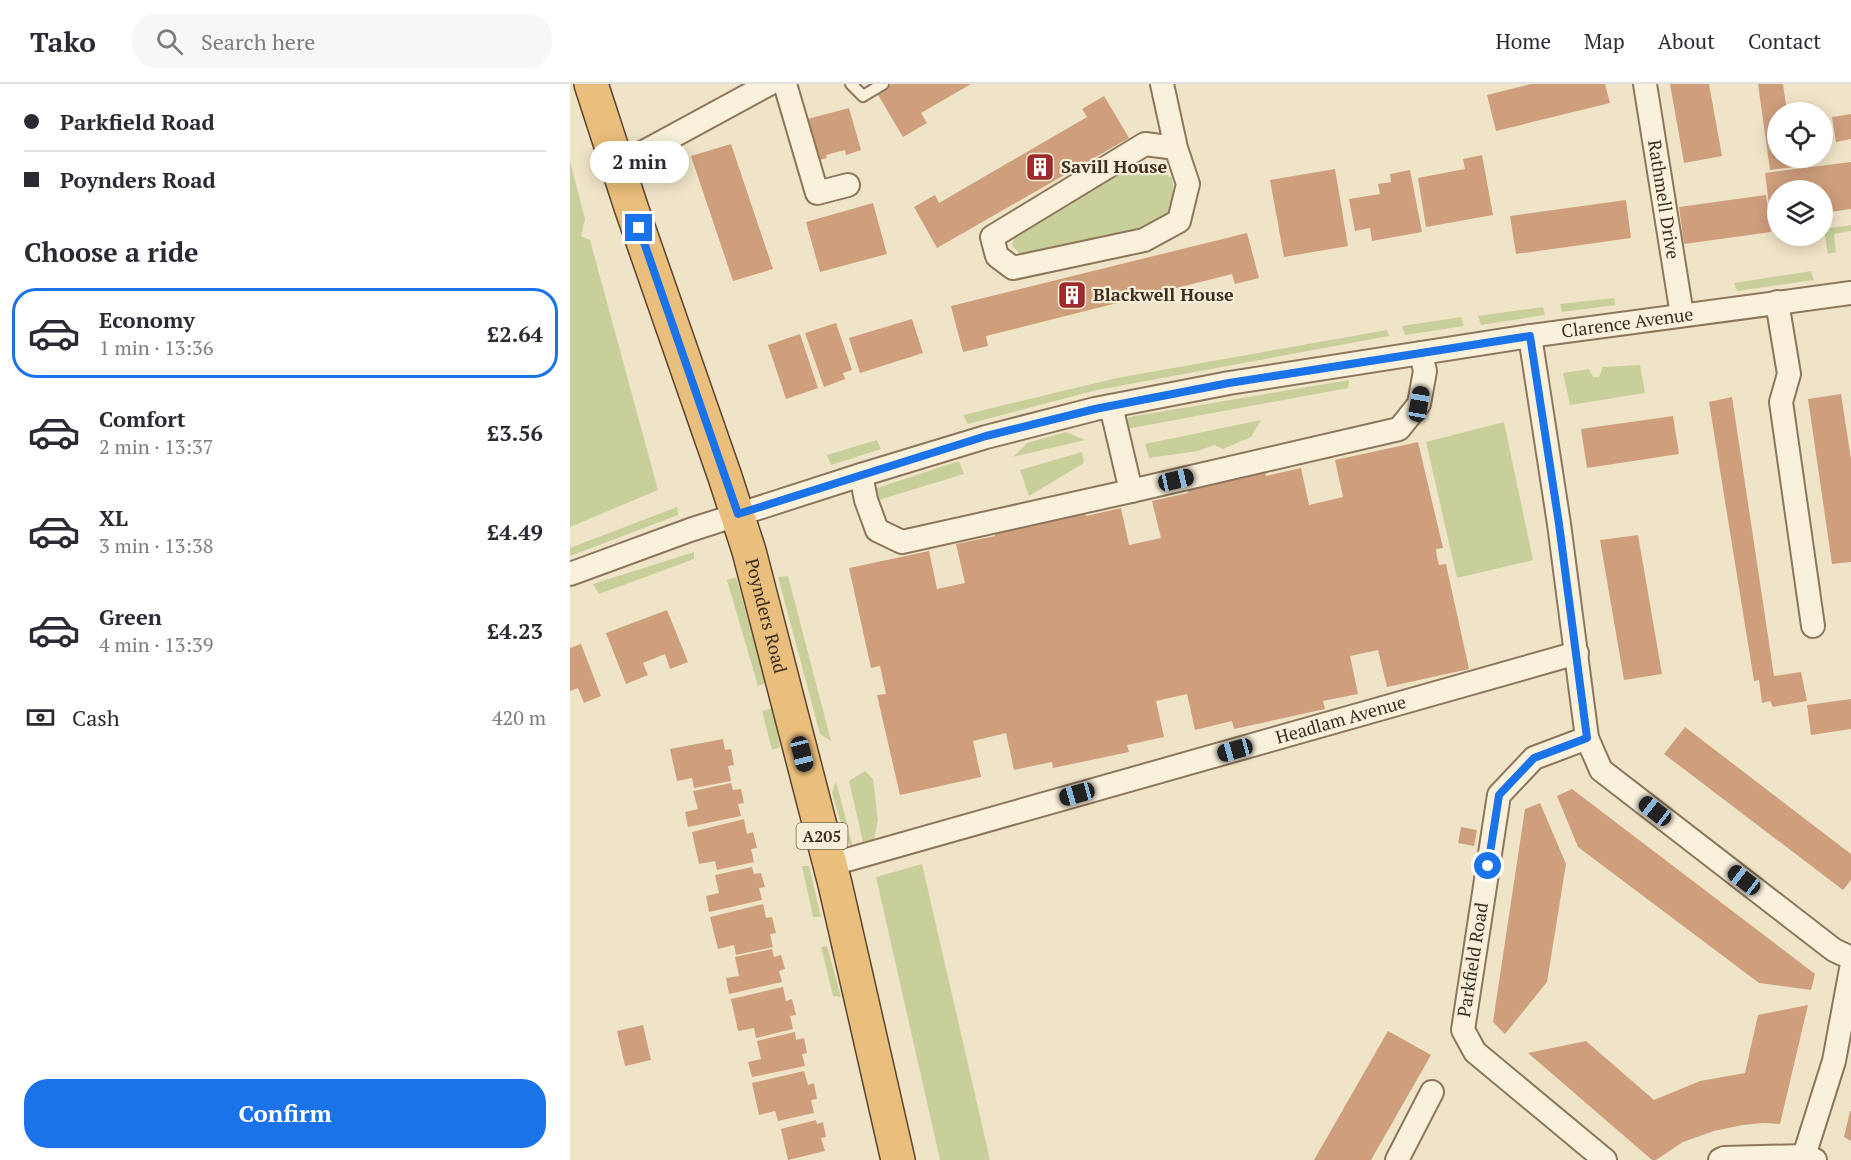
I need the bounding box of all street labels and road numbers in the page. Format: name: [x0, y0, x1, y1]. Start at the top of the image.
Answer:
street label: Rathmell Drive: [1643, 138, 1686, 261]
street label: Clarence Avenue: [1560, 301, 1695, 343]
street label: Poynders Road: [740, 555, 793, 676]
street label: Headlam Avenue: [1273, 689, 1408, 749]
road number: A205: [796, 823, 848, 849]
street label: Parkfield Road: [1451, 901, 1493, 1019]

